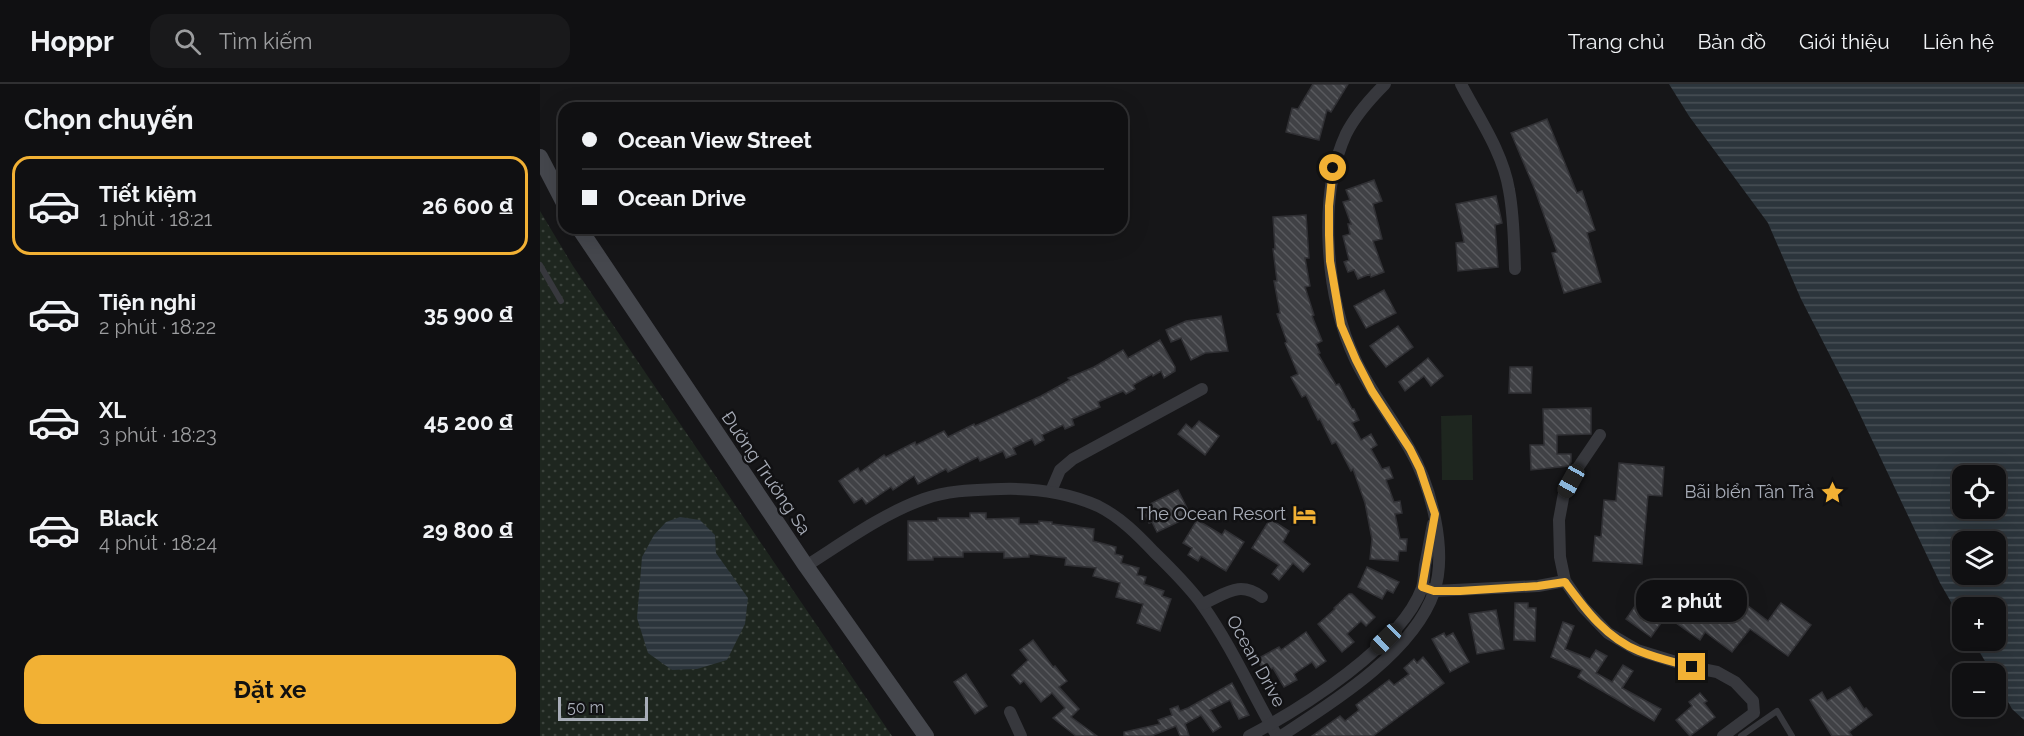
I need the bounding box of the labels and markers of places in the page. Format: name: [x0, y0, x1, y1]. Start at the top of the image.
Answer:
place icon: Bãi biển Tân Trà: [1819, 479, 1845, 505]
place label: Bãi biển Tân Trà: [1685, 481, 1814, 502]
hotel icon: The Ocean Resort: [1291, 501, 1317, 527]
place label: The Ocean Resort: [1137, 503, 1286, 524]

